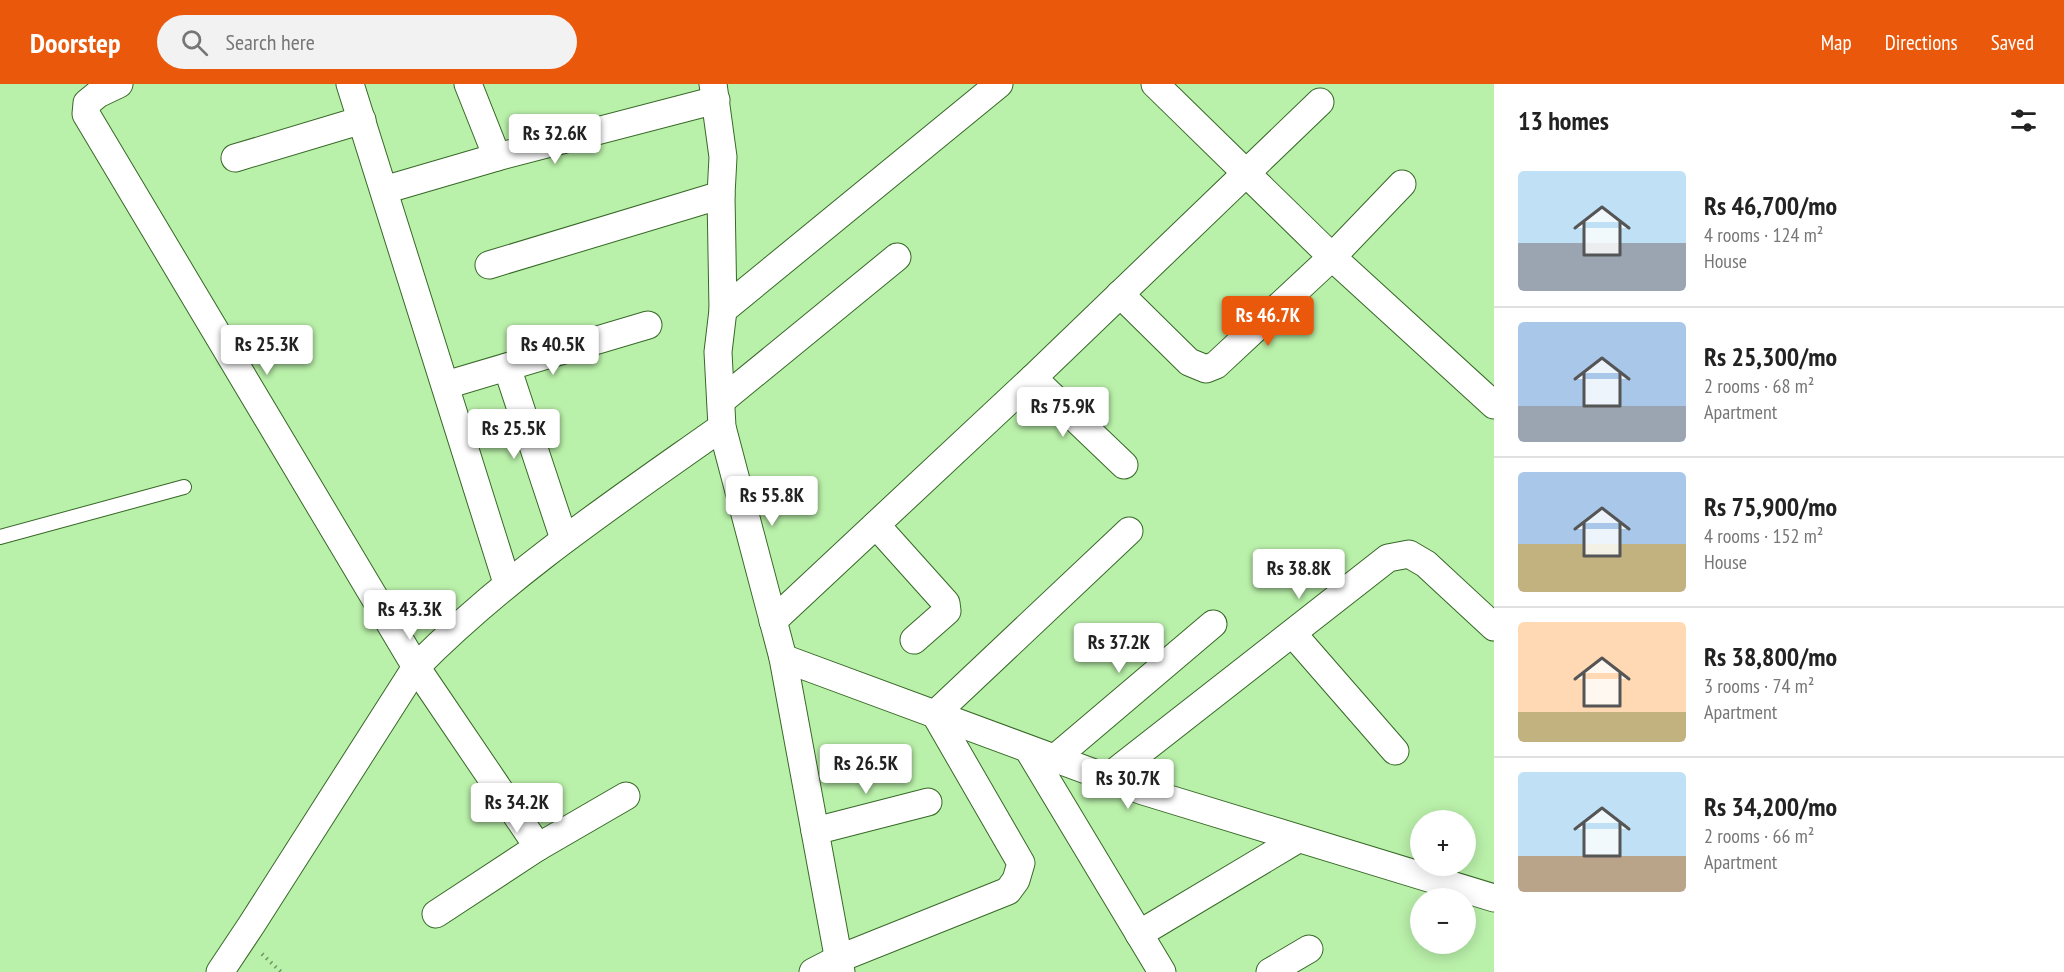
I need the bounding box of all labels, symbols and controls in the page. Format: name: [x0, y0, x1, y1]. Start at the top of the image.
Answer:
search box: [157, 15, 577, 69]
text: Doorstep: [30, 24, 121, 61]
icon: search: [178, 26, 211, 59]
text: Search here: [226, 28, 315, 56]
text: Map: [1821, 29, 1852, 56]
text: Directions: [1885, 29, 1958, 56]
text: Saved: [1991, 29, 2034, 56]
text: 13 homes: [1518, 104, 1609, 137]
icon: filters: [2007, 104, 2040, 137]
pin: Rs 32.6K: [493, 114, 617, 165]
text: Rs 32.6K: [523, 120, 587, 146]
text: Rs 46,700/mo: [1704, 189, 1837, 222]
icon: home: [1566, 195, 1638, 267]
text: 4 rooms · 124 m²: [1704, 222, 1823, 248]
text: House: [1704, 248, 1747, 274]
pin: Rs 46.7K: [1206, 296, 1330, 347]
text: Rs 46.7K: [1236, 302, 1300, 328]
pin: Rs 25.3K: [205, 325, 329, 376]
pin: Rs 40.5K: [491, 325, 615, 376]
text: Rs 25.3K: [235, 331, 299, 357]
text: Rs 40.5K: [521, 331, 585, 357]
text: Rs 25,300/mo: [1704, 340, 1837, 373]
icon: home: [1566, 346, 1638, 418]
text: 2 rooms · 68 m²: [1704, 373, 1814, 399]
pin: Rs 75.9K: [1001, 387, 1125, 438]
text: Rs 75.9K: [1031, 393, 1095, 419]
text: Apartment: [1704, 399, 1777, 425]
pin: Rs 25.5K: [452, 409, 576, 460]
text: Rs 25.5K: [482, 415, 546, 441]
pin: Rs 55.8K: [710, 476, 834, 527]
text: Rs 55.8K: [740, 482, 804, 508]
text: Rs 75,900/mo: [1704, 490, 1837, 523]
icon: home: [1566, 496, 1638, 568]
text: 4 rooms · 152 m²: [1704, 523, 1823, 549]
pin: Rs 38.8K: [1237, 549, 1361, 600]
text: House: [1704, 549, 1747, 575]
text: Rs 38.8K: [1267, 555, 1331, 581]
pin: Rs 43.3K: [348, 590, 472, 641]
text: Rs 43.3K: [378, 596, 442, 622]
pin: Rs 37.2K: [1057, 623, 1181, 674]
text: Rs 37.2K: [1088, 629, 1150, 655]
text: Rs 38,800/mo: [1704, 640, 1837, 673]
icon: home: [1566, 646, 1638, 718]
text: 3 rooms · 74 m²: [1704, 673, 1814, 699]
text: Apartment: [1704, 699, 1777, 725]
pin: Rs 26.5K: [804, 744, 928, 795]
text: Rs 26.5K: [834, 750, 898, 776]
pin: Rs 30.7K: [1066, 759, 1190, 810]
text: Rs 30.7K: [1096, 765, 1160, 791]
pin: Rs 34.2K: [455, 783, 579, 834]
text: Rs 34.2K: [485, 789, 549, 815]
text: Rs 34,200/mo: [1704, 790, 1837, 823]
icon: home: [1566, 796, 1638, 868]
map controls: [1410, 810, 1476, 954]
button: +: [1410, 810, 1476, 876]
text: 2 rooms · 66 m²: [1704, 823, 1814, 849]
text: Apartment: [1704, 849, 1777, 875]
button: −: [1410, 888, 1476, 954]

